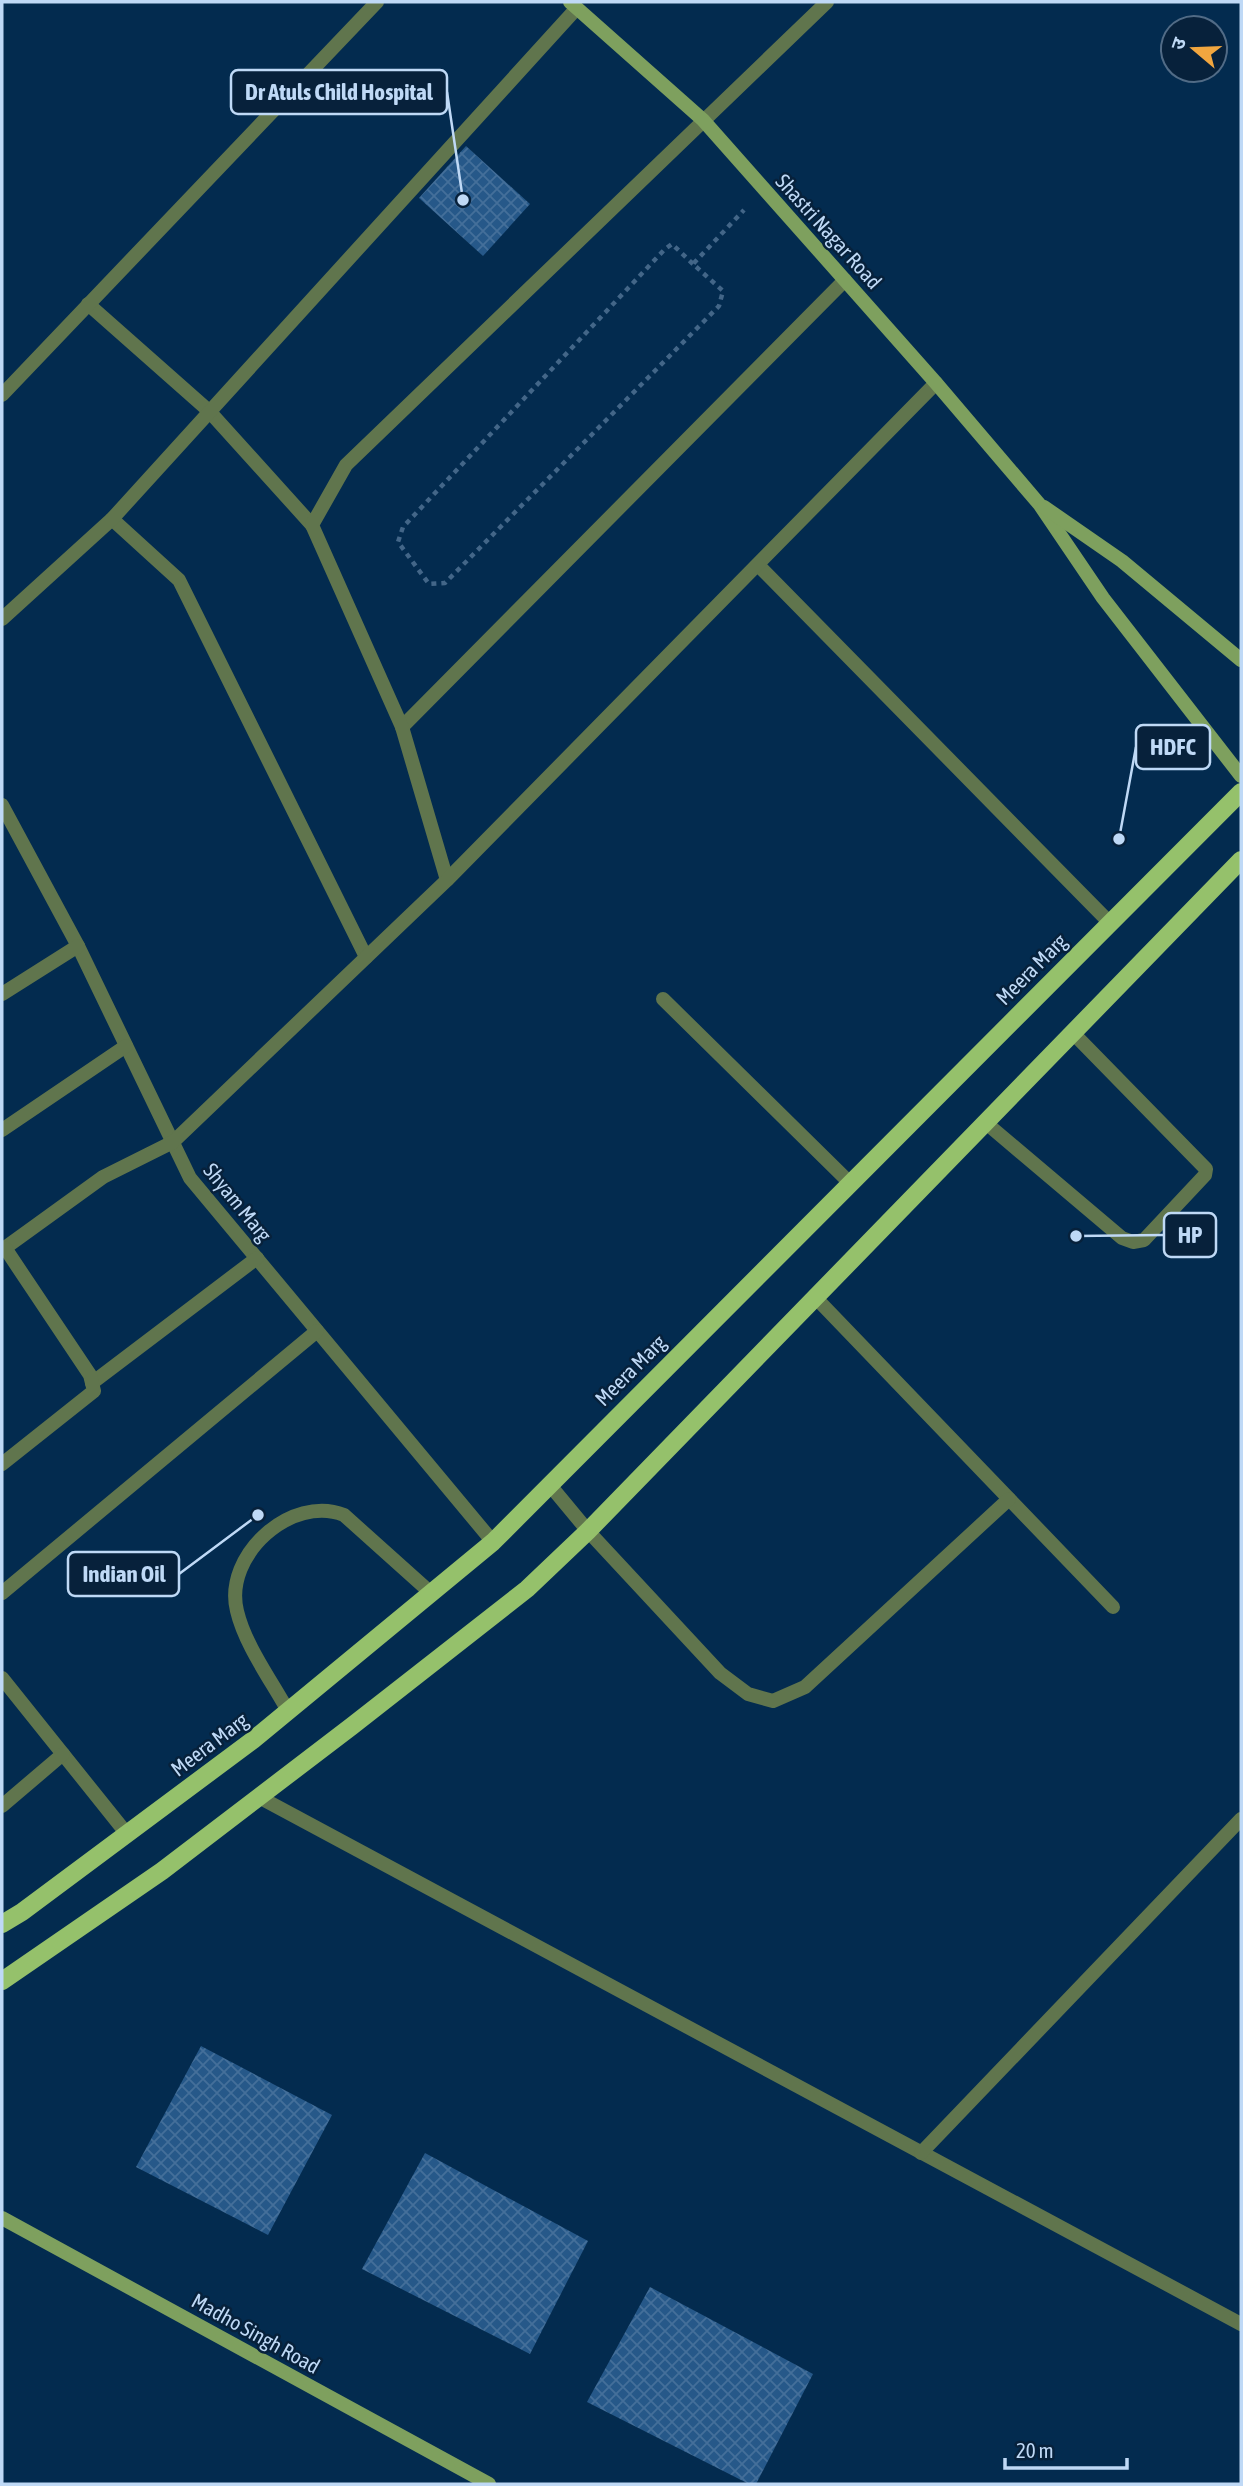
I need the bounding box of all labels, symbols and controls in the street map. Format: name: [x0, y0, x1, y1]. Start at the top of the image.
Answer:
north arrow: [1159, 14, 1229, 84]
text: उ: [1166, 34, 1190, 52]
callout: Dr Atuls Child Hospital: [231, 70, 447, 114]
text: Dr Atuls Child Hospital: [245, 79, 434, 105]
street label: Shastri Nagar Road: [771, 169, 887, 293]
callout: HDFC: [1136, 725, 1210, 769]
text: HDFC: [1150, 734, 1197, 760]
street label: Meera Marg: [991, 929, 1071, 1009]
street label: Shyam Marg: [199, 1158, 277, 1246]
callout: HP: [1164, 1213, 1216, 1257]
text: HP: [1178, 1222, 1202, 1248]
street label: Meera Marg: [590, 1330, 670, 1410]
callout: Indian Oil: [68, 1552, 179, 1596]
text: Indian Oil: [82, 1561, 166, 1587]
street label: Meera Marg: [166, 1707, 252, 1781]
street label: Madho Singh Road: [188, 2288, 324, 2378]
scale bar: [1005, 2426, 1128, 2470]
text: 20 m: [1016, 2438, 1054, 2462]

